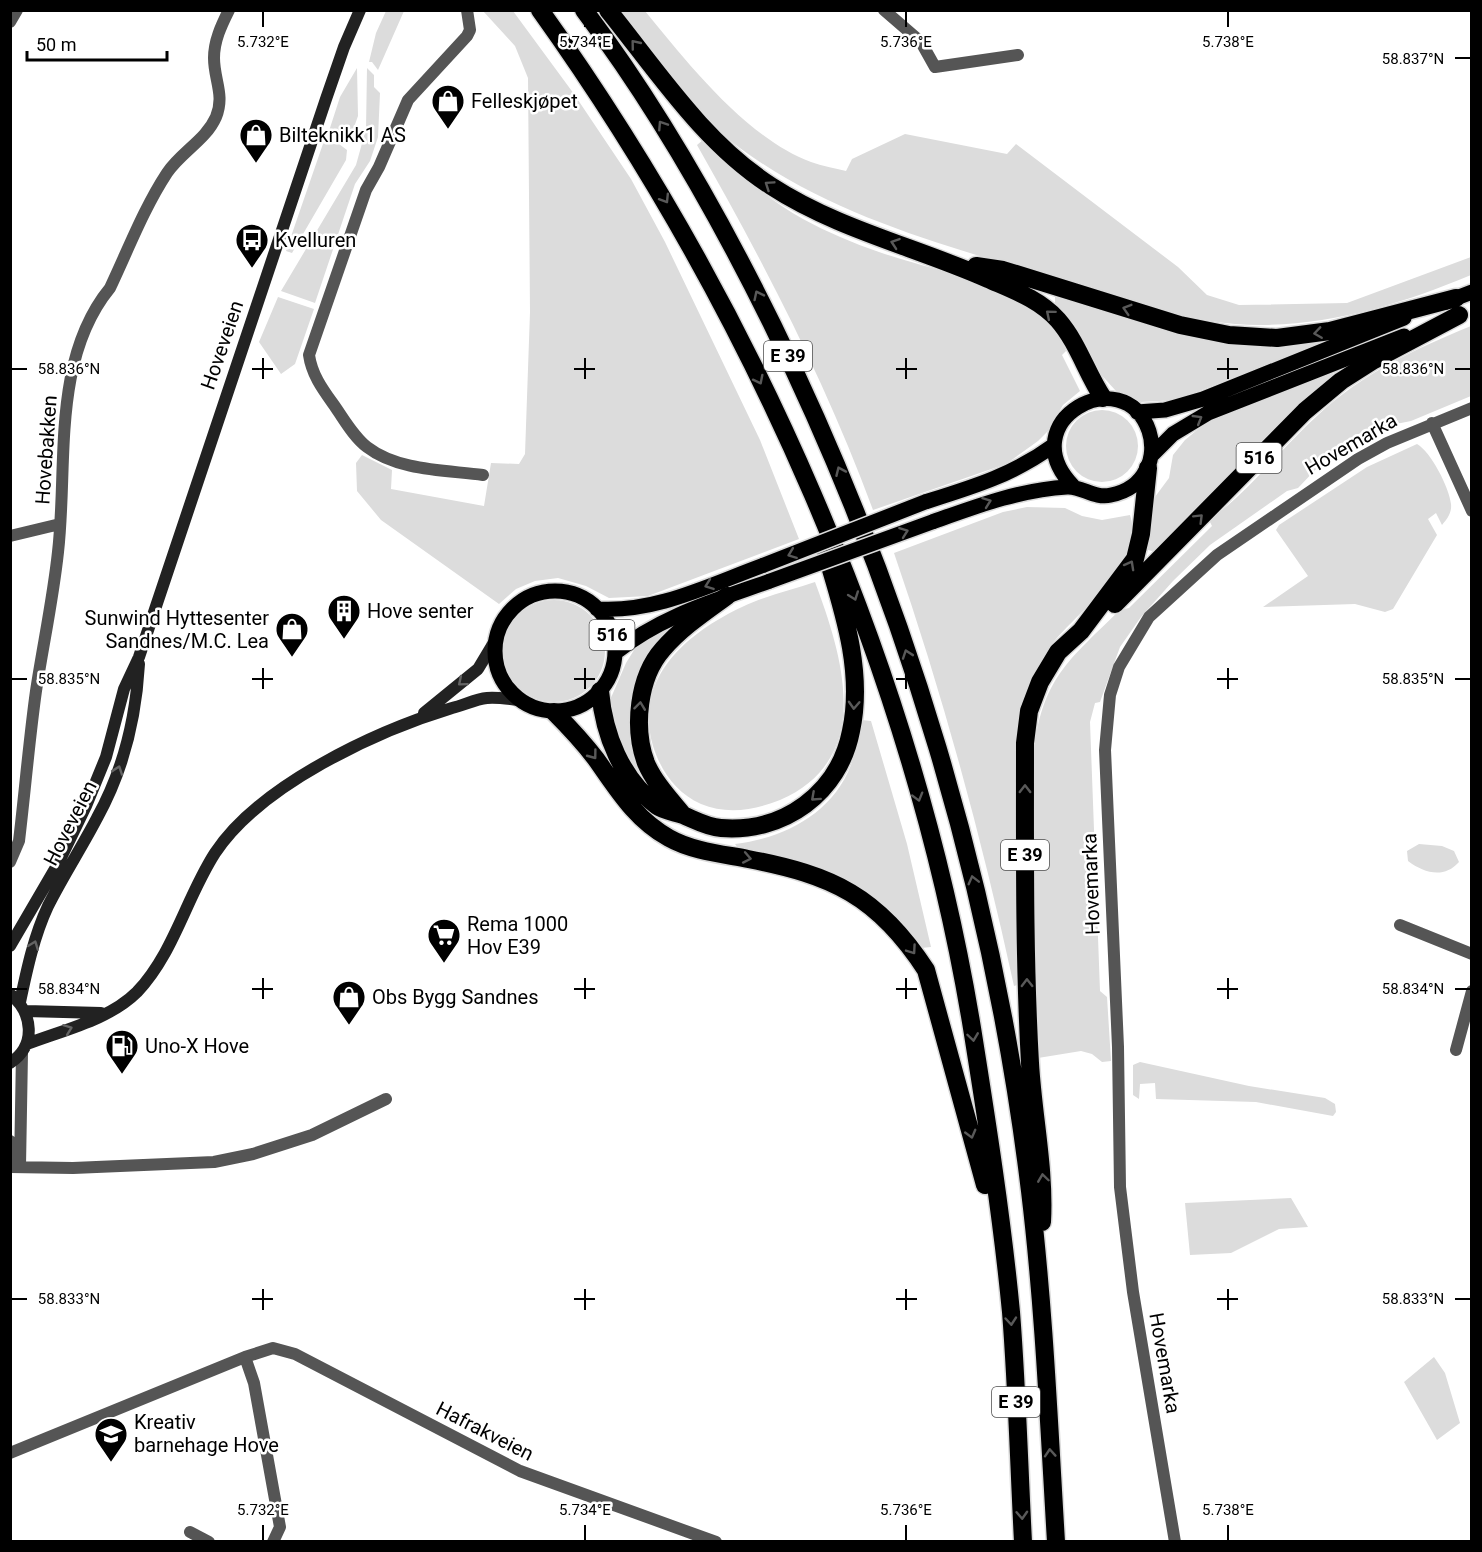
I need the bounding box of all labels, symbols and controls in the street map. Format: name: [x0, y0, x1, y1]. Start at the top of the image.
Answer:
scale bar: [27, 24, 166, 62]
text: 5.732°E: [237, 33, 289, 51]
text: 5.734°E: [559, 33, 611, 51]
text: 5.736°E: [880, 33, 932, 51]
text: 5.738°E: [1202, 33, 1254, 51]
text: 50 m: [36, 34, 76, 55]
one-way arrow: [632, 40, 643, 51]
text: 58.837°N: [1382, 50, 1444, 68]
shop icon: Felleskjøpet: [430, 83, 466, 130]
place label: Felleskjøpet: [471, 89, 578, 113]
shop icon: Bilteknikk1 AS: [238, 117, 274, 164]
one-way arrow: [658, 121, 669, 132]
place label: Bilteknikk1 AS: [279, 123, 406, 147]
one-way arrow: [765, 181, 776, 192]
one-way arrow: [657, 193, 669, 203]
bus stop icon: Kvelluren: [234, 222, 270, 269]
place label: Kvelluren: [275, 228, 356, 252]
one-way arrow: [890, 237, 901, 250]
one-way arrow: [753, 290, 765, 301]
street label: Hoveveien: [196, 297, 248, 393]
one-way arrow: [1122, 304, 1132, 316]
one-way arrow: [1046, 310, 1057, 321]
one-way arrow: [1313, 326, 1322, 338]
road number: E 39: [764, 341, 812, 371]
text: 58.836°N: [38, 360, 100, 378]
text: 58.836°N: [1382, 360, 1444, 378]
one-way arrow: [752, 373, 763, 384]
street label: Hovebakken: [30, 395, 62, 505]
street label: Hovemarka: [1301, 408, 1401, 480]
one-way arrow: [1192, 415, 1202, 427]
road number: 516: [1236, 443, 1282, 473]
one-way arrow: [835, 467, 847, 478]
one-way arrow: [981, 497, 992, 510]
one-way arrow: [1192, 515, 1203, 525]
one-way arrow: [898, 527, 909, 540]
one-way arrow: [787, 547, 798, 559]
one-way arrow: [1123, 560, 1134, 571]
one-way arrow: [705, 578, 716, 590]
one-way arrow: [846, 590, 859, 601]
building icon: Hove senter: [326, 593, 362, 640]
place label: Hove senter: [367, 599, 474, 623]
place label: Sunwind Hyttesenter Sandnes/M.C. Lea: [85, 606, 269, 653]
shop icon: Sunwind Hyttesenter Sandnes/M.C. Lea: [274, 611, 310, 658]
road number: 516: [590, 620, 634, 650]
one-way arrow: [901, 649, 914, 660]
text: 58.835°N: [38, 670, 100, 688]
text: 58.835°N: [1382, 670, 1444, 688]
one-way arrow: [458, 675, 469, 686]
one-way arrow: [848, 700, 861, 709]
one-way arrow: [634, 702, 646, 711]
one-way arrow: [585, 749, 596, 760]
one-way arrow: [110, 765, 123, 776]
street label: Hoveveien: [38, 776, 102, 870]
one-way arrow: [1019, 784, 1031, 793]
one-way arrow: [811, 790, 822, 801]
one-way arrow: [911, 791, 923, 802]
street label: Hovemarka: [1077, 833, 1105, 935]
road number: E 39: [1001, 840, 1049, 870]
one-way arrow: [742, 851, 752, 864]
one-way arrow: [967, 876, 980, 886]
place label: Rema 1000 Hov E39: [467, 912, 568, 959]
supermarket icon: Rema 1000 Hov E39: [426, 917, 462, 964]
one-way arrow: [26, 940, 39, 951]
one-way arrow: [905, 943, 916, 954]
shop icon: Obs Bygg Sandnes: [331, 979, 367, 1026]
one-way arrow: [1021, 979, 1034, 988]
text: 58.834°N: [38, 980, 100, 998]
text: 58.834°N: [1382, 980, 1444, 998]
place label: Obs Bygg Sandnes: [372, 985, 539, 1009]
one-way arrow: [62, 1023, 72, 1036]
fuel station icon: Uno-X Hove: [104, 1028, 140, 1075]
one-way arrow: [967, 1033, 979, 1042]
place label: Uno-X Hove: [145, 1034, 249, 1058]
one-way arrow: [964, 1129, 976, 1139]
one-way arrow: [1037, 1173, 1049, 1182]
text: 58.833°N: [38, 1290, 100, 1308]
text: 58.833°N: [1382, 1290, 1444, 1308]
street label: Hovemarka: [1144, 1311, 1186, 1415]
one-way arrow: [1004, 1316, 1017, 1325]
road number: E 39: [992, 1387, 1040, 1417]
street label: Hafrakveien: [432, 1396, 538, 1466]
place label: Kreativ barnehage Hove: [134, 1410, 279, 1457]
school or university icon: Kreativ barnehage Hove: [93, 1416, 129, 1463]
one-way arrow: [1044, 1448, 1057, 1457]
text: 5.732°E: [237, 1501, 289, 1519]
text: 5.734°E: [559, 1501, 611, 1519]
text: 5.736°E: [880, 1501, 932, 1519]
text: 5.738°E: [1202, 1501, 1254, 1519]
one-way arrow: [1015, 1511, 1028, 1520]

